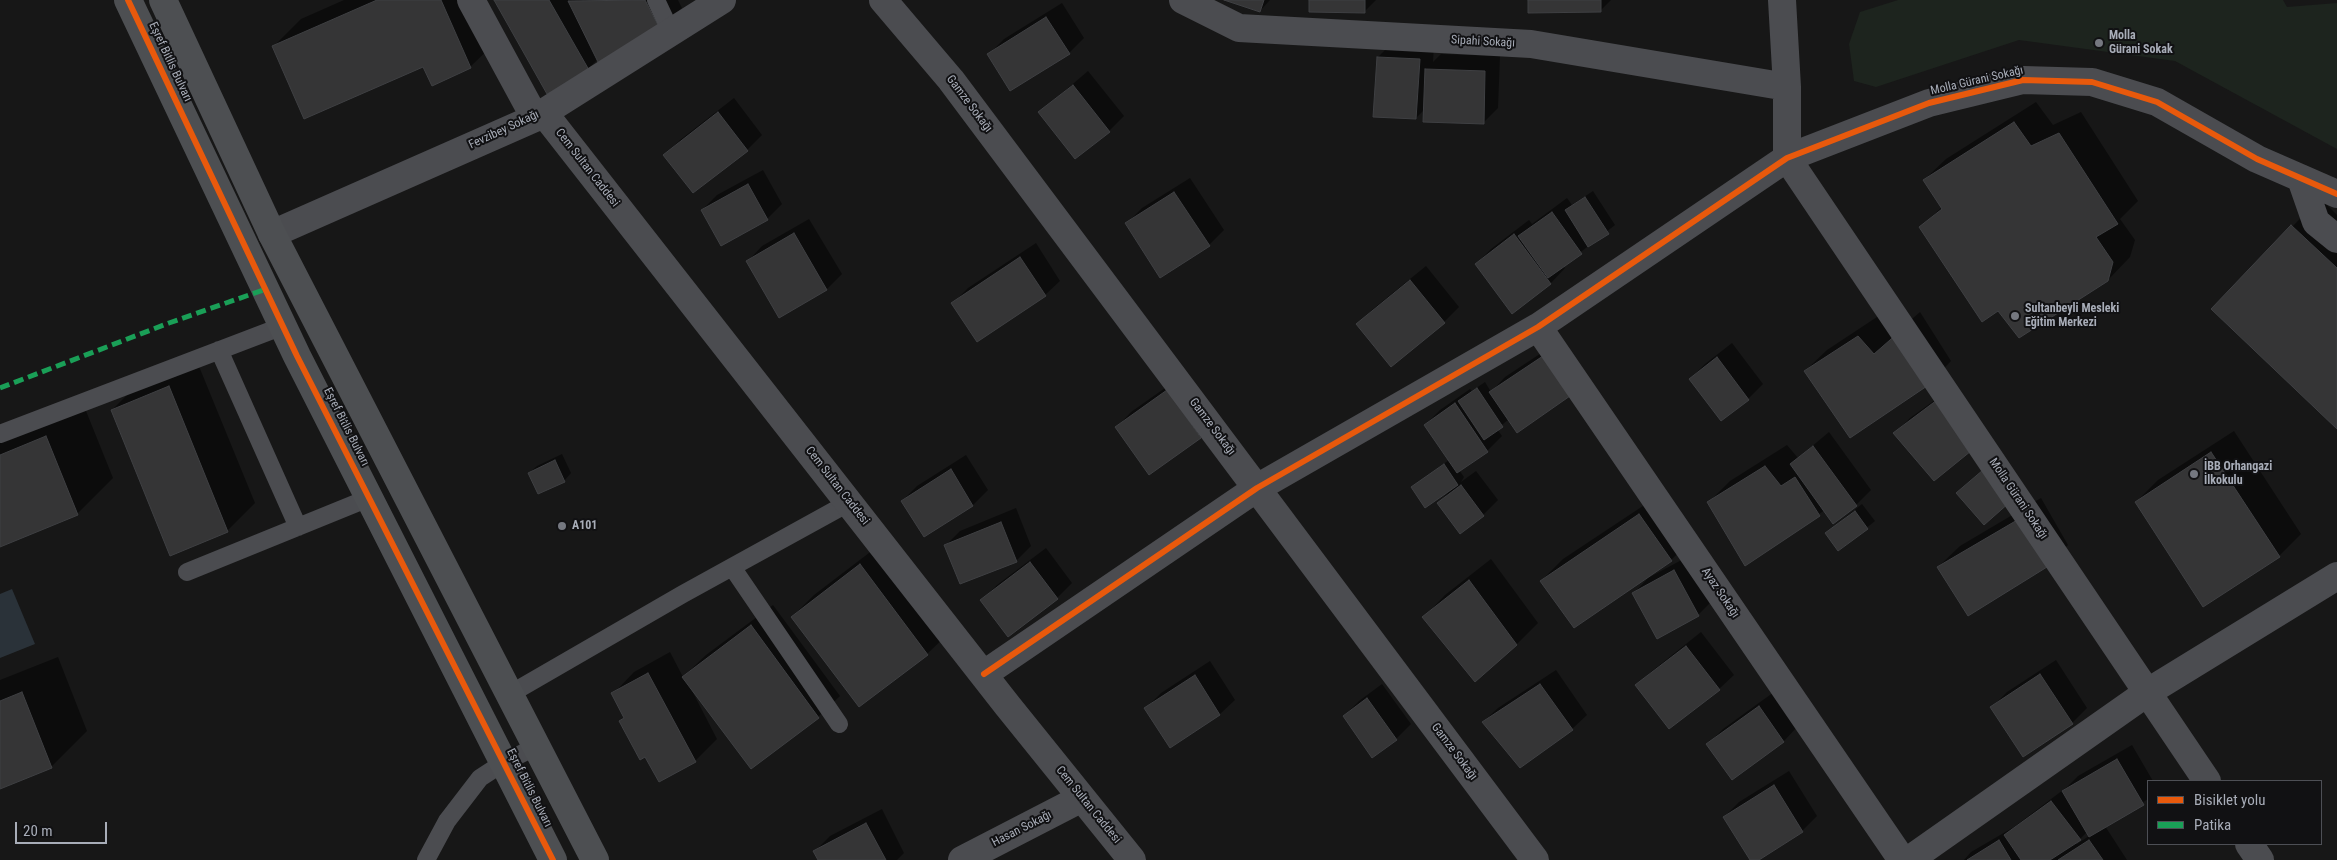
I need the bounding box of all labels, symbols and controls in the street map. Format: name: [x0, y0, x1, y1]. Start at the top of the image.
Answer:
street label: Eşref Bitlis Bulvarı: [145, 20, 195, 104]
place label: Molla Gürani Sokak: [2109, 29, 2173, 57]
street label: Sipahi Sokağı: [1451, 33, 1515, 51]
marker: Molla Gürani Sokak: [2093, 37, 2105, 49]
street label: Molla Gürani Sokağı: [1929, 63, 2025, 99]
street label: Gamze Sokağı: [943, 73, 995, 135]
street label: Fevzibey Sokağı: [467, 107, 541, 153]
street label: Cem Sultan Caddesi: [552, 126, 622, 210]
place label: Sultanbeyli Mesleki Eğitim Merkezi: [2025, 302, 2119, 330]
marker: Sultanbeyli Mesleki Eğitim Merkezi: [2009, 310, 2021, 322]
street label: Eşref Bitlis Bulvarı: [320, 385, 372, 469]
street label: Gamze Sokağı: [1186, 396, 1238, 458]
street label: Cem Sultan Caddesi: [802, 444, 872, 528]
street label: Molla Gürani Sokağı: [1986, 456, 2050, 542]
place label: İBB Orhangazi İlkokulu: [2204, 460, 2272, 488]
marker: İBB Orhangazi İlkokulu: [2188, 468, 2200, 480]
place label: A101: [572, 519, 597, 533]
marker: A101: [556, 520, 568, 532]
street label: Ayaz Sokağı: [1698, 565, 1742, 621]
street label: Gamze Sokağı: [1428, 721, 1480, 783]
street label: Eşref Bitlis Bulvarı: [503, 746, 555, 830]
street label: Cem Sultan Caddesi: [1052, 763, 1124, 847]
legend: [2147, 780, 2322, 845]
text: Bisiklet yolu: [2194, 791, 2265, 809]
street label: Hasan Sokağı: [990, 808, 1054, 850]
scale bar: [18, 812, 110, 844]
text: Patika: [2194, 816, 2231, 834]
text: 20 m: [23, 822, 53, 840]

